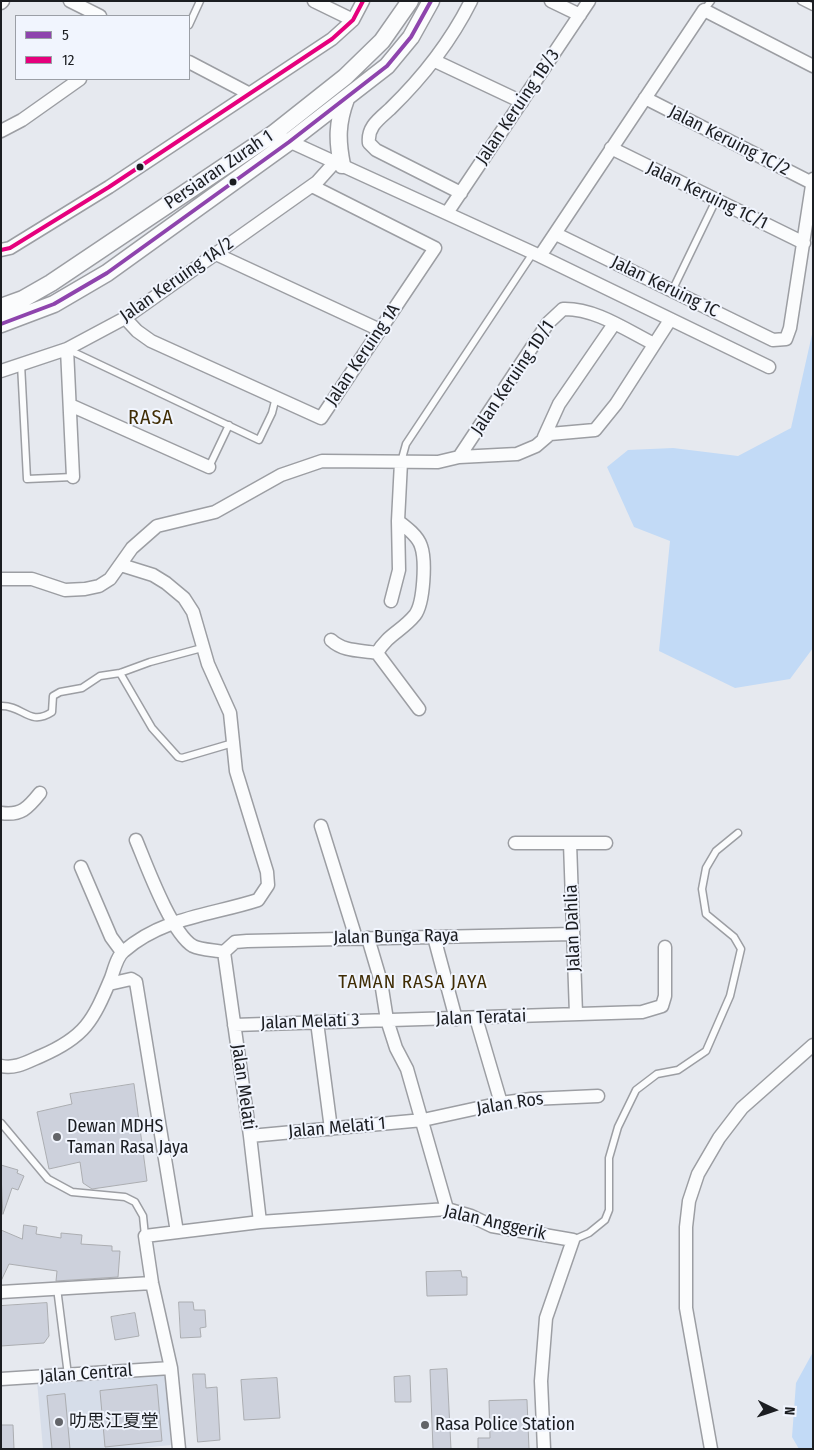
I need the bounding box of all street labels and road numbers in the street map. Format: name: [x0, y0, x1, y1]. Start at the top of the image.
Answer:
street label: Jalan Keruing 1B/3: [472, 45, 564, 169]
street label: Jalan Keruing 1C/2: [665, 101, 793, 181]
street label: Persiaran Zurah 1: [161, 126, 277, 214]
street label: Jalan Keruing 1C/1: [643, 157, 771, 235]
street label: Jalan Keruing 1A/2: [116, 233, 238, 327]
street label: Jalan Keruing 1C: [607, 252, 723, 322]
street label: Jalan Keruing 1A: [321, 300, 405, 410]
street label: Jalan Keruing 1D/1: [467, 317, 559, 439]
street label: Jalan Dahlia: [561, 884, 585, 972]
street label: Jalan Bunga Raya: [333, 925, 459, 949]
street label: Jalan Teratai: [435, 1006, 527, 1030]
street label: Jalan Melati 3: [260, 1009, 360, 1035]
street label: Jalan Melati: [226, 1043, 260, 1131]
street label: Jalan Ros: [475, 1088, 545, 1120]
street label: Jalan Melati 1: [287, 1113, 387, 1143]
street label: Jalan Anggerik: [442, 1201, 548, 1245]
street label: Jalan Central: [39, 1360, 133, 1388]

